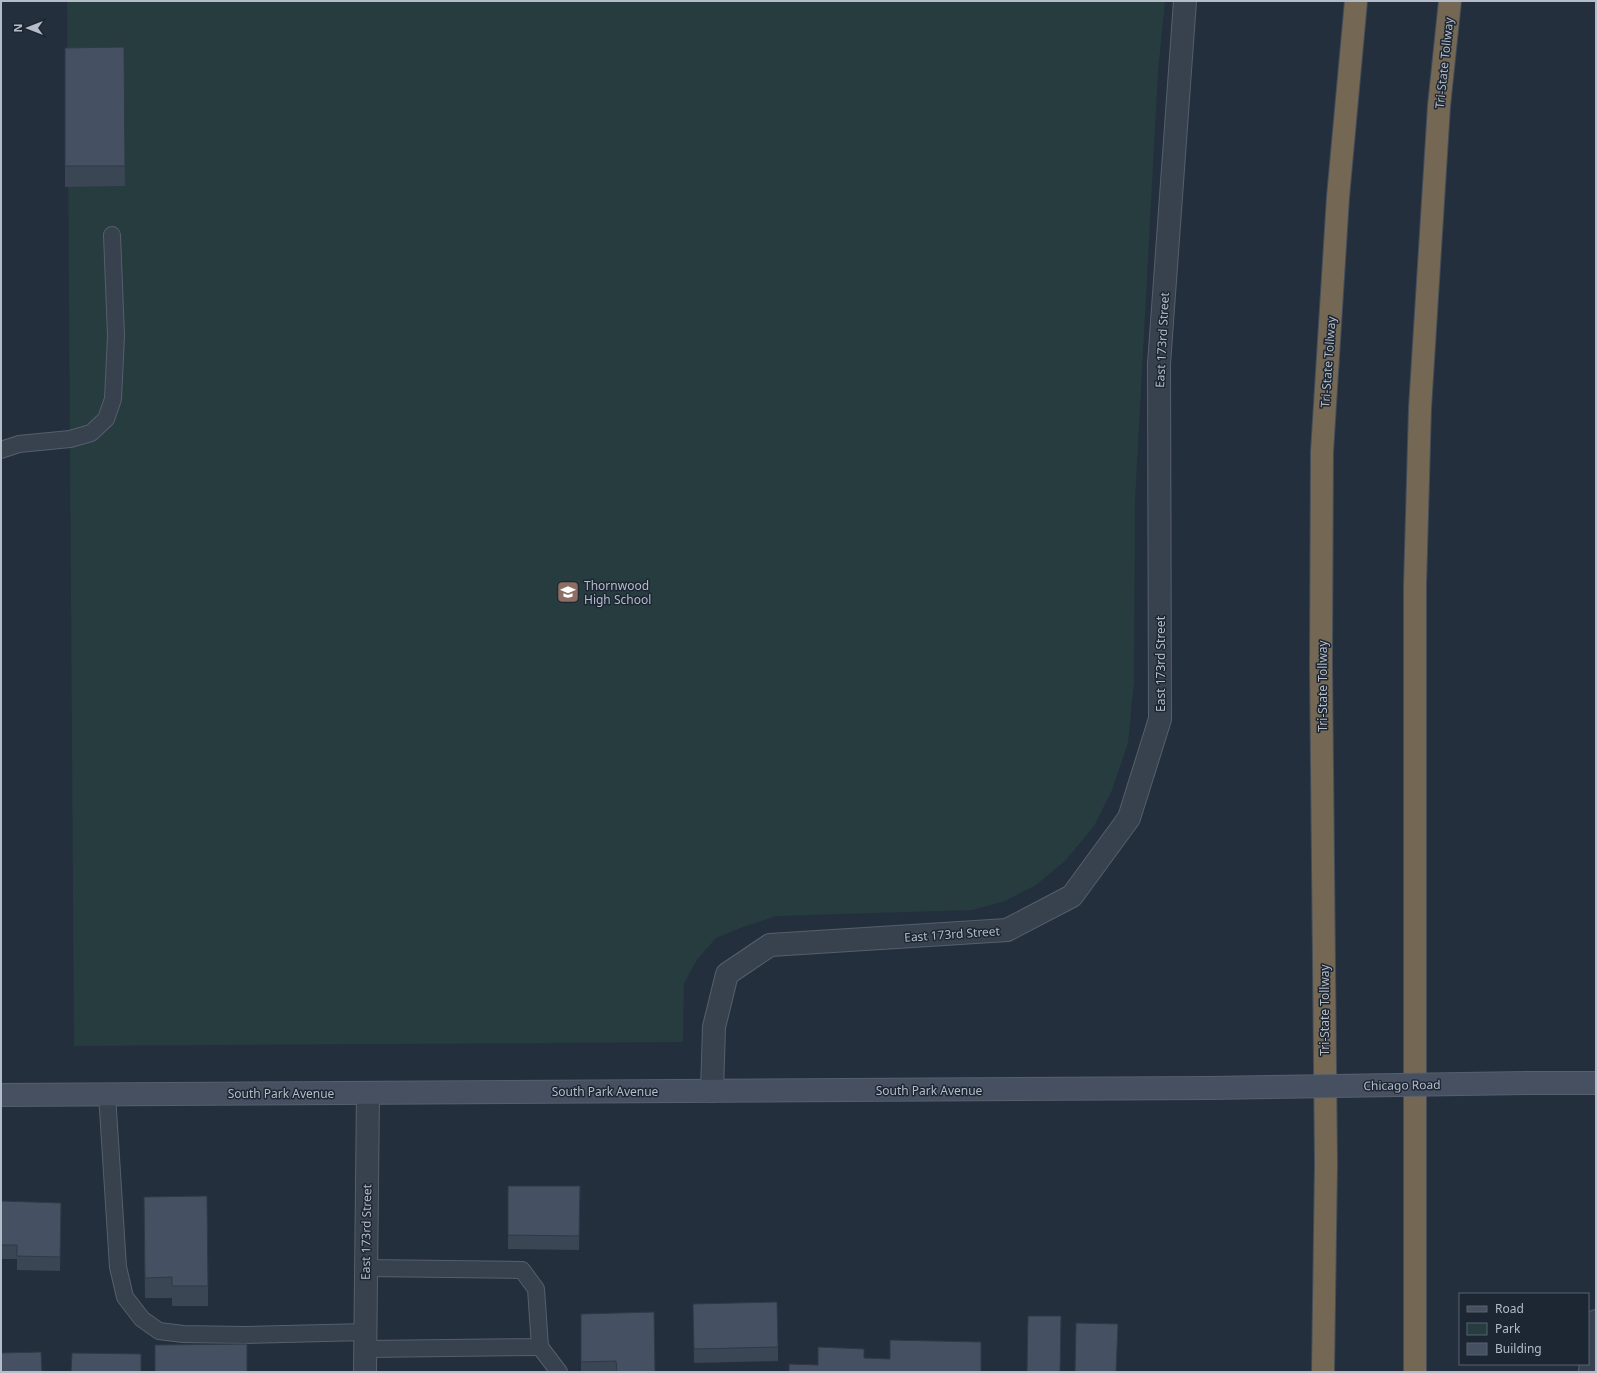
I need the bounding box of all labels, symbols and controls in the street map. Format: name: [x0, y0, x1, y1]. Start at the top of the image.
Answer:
north arrow: [8, 8, 48, 48]
street label: Tri-State Tollway: [1431, 16, 1457, 109]
text: N: [10, 24, 25, 32]
street label: East 173rd Street: [1151, 291, 1173, 388]
street label: Tri-State Tollway: [1316, 315, 1340, 408]
place label: Thornwood High School: [584, 577, 651, 608]
school or university icon: Thornwood High School: [555, 579, 581, 605]
street label: East 173rd Street: [1152, 615, 1169, 712]
street label: Tri-State Tollway: [1314, 639, 1331, 732]
street label: East 173rd Street: [904, 922, 1001, 946]
street label: Tri-State Tollway: [1316, 963, 1333, 1056]
street label: Chicago Road: [1363, 1076, 1441, 1094]
street label: South Park Avenue: [876, 1082, 983, 1099]
street label: South Park Avenue: [552, 1083, 659, 1100]
street label: South Park Avenue: [228, 1085, 335, 1102]
street label: East 173rd Street: [357, 1183, 375, 1280]
legend: [1459, 1293, 1589, 1365]
text: Road: [1495, 1300, 1524, 1317]
text: Park: [1495, 1320, 1521, 1337]
text: Building: [1495, 1340, 1542, 1357]

